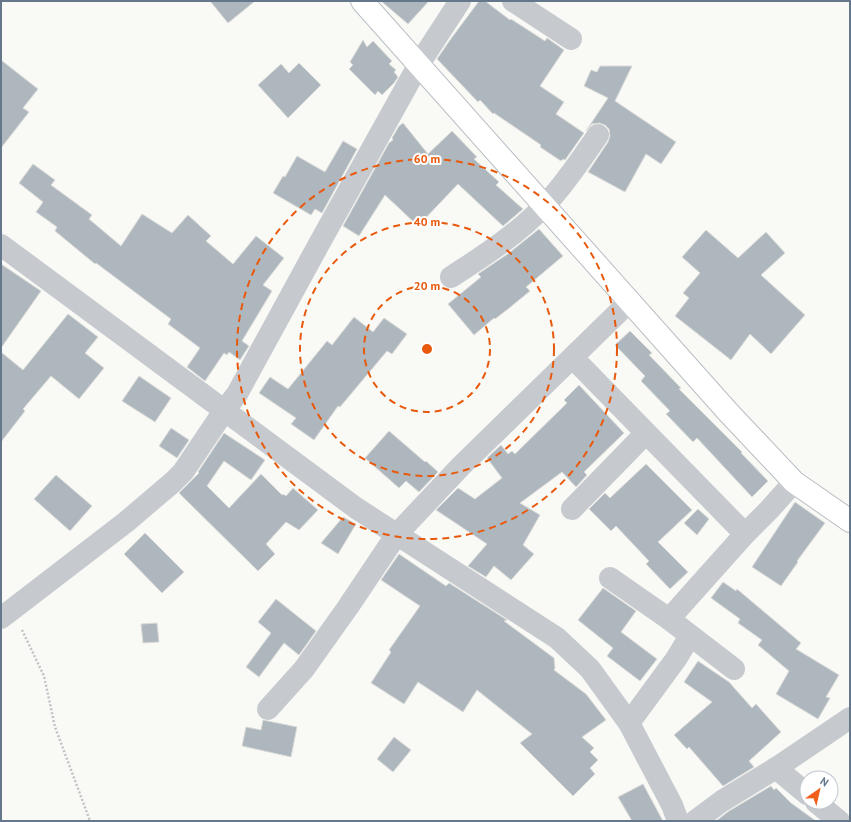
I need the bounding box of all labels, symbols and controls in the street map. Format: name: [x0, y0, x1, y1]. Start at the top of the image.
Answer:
text: 60 m: [414, 151, 440, 166]
text: 40 m: [414, 214, 440, 229]
text: 20 m: [414, 278, 440, 293]
centre of rings: [420, 342, 434, 356]
north arrow: [799, 770, 839, 810]
text: N: [818, 774, 832, 790]

